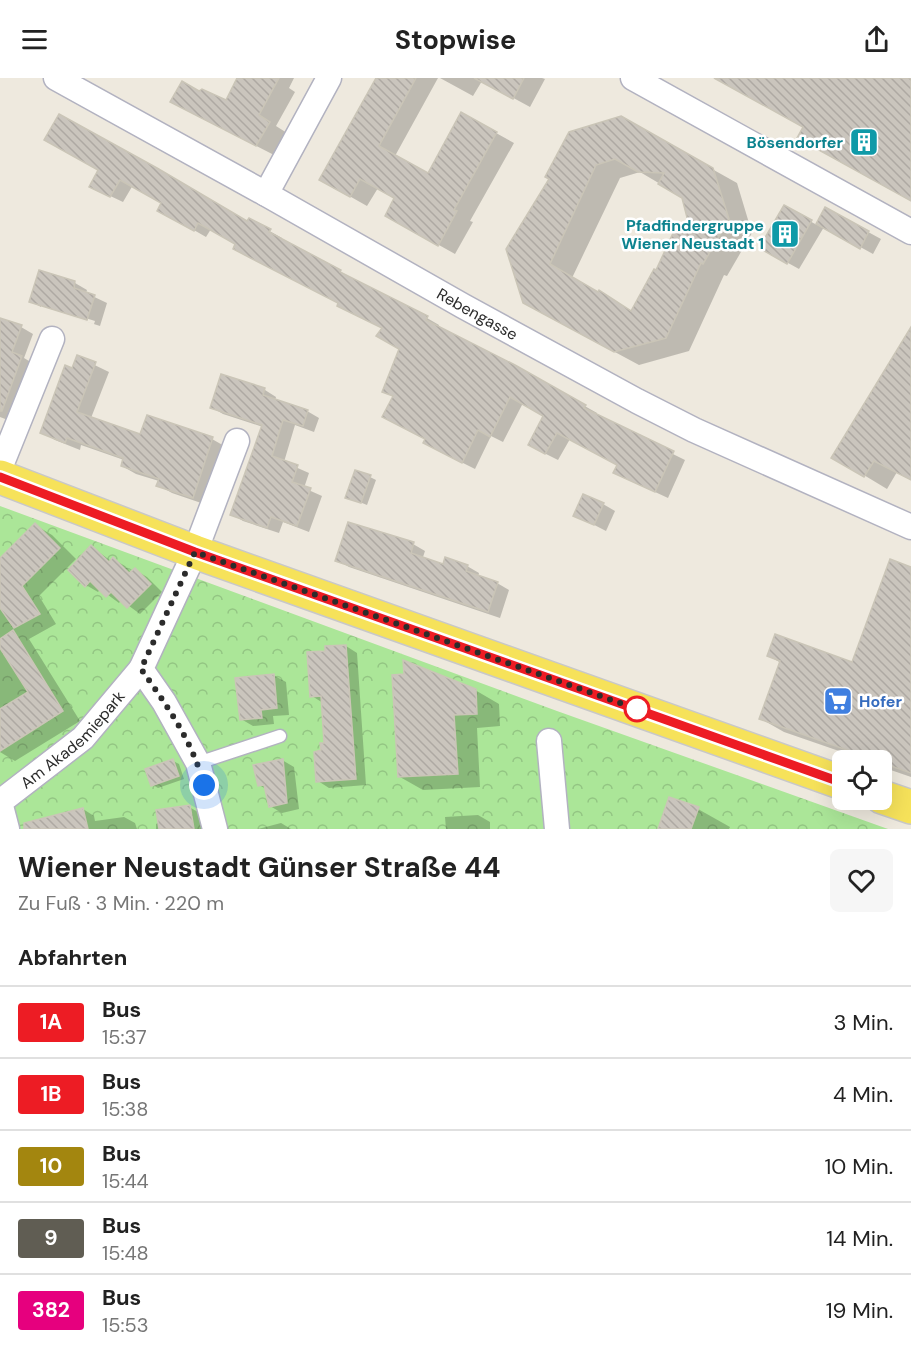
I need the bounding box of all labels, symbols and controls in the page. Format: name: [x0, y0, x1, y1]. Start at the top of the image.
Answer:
text: Stopwise: [395, 22, 516, 57]
icon: menu: [18, 23, 51, 56]
icon: share: [860, 23, 893, 56]
building icon: Bösendorfer: [848, 126, 880, 158]
place label: Bösendorfer: [746, 132, 843, 153]
place label: Pfadfindergruppe Wiener Neustadt 1: [621, 215, 764, 254]
building icon: Pfadfindergruppe Wiener Neustadt 1: [769, 218, 801, 250]
street label: Rebengasse: [433, 283, 522, 345]
supermarket icon: Hofer: [822, 685, 854, 717]
street label: Am Akademiepark: [16, 686, 129, 793]
place label: Hofer: [859, 691, 902, 712]
unlabelled marker: [624, 696, 650, 722]
map controls: [832, 750, 892, 810]
button: locate: [832, 750, 892, 810]
your location: [189, 770, 219, 800]
text: Wiener Neustadt Günser Straße 44: [18, 849, 500, 886]
button: heart: [830, 849, 893, 912]
text: Zu Fuß · 3 Min. · 220 m: [18, 890, 224, 916]
text: Abfahrten: [18, 943, 127, 972]
text: Bus: [102, 995, 141, 1024]
text: 1A: [40, 1008, 62, 1036]
text: 3 Min.: [833, 1008, 893, 1037]
text: 15:37: [102, 1024, 147, 1050]
text: Bus: [102, 1067, 141, 1096]
text: 1B: [40, 1080, 62, 1108]
text: 4 Min.: [833, 1080, 893, 1109]
text: 15:38: [102, 1096, 148, 1122]
text: Bus: [102, 1139, 141, 1168]
text: 10: [40, 1152, 62, 1180]
text: 10 Min.: [824, 1152, 893, 1181]
text: 15:44: [102, 1168, 149, 1194]
text: Bus: [102, 1211, 141, 1240]
text: 9: [44, 1224, 58, 1252]
text: 14 Min.: [826, 1224, 893, 1253]
text: 15:48: [102, 1240, 149, 1266]
text: Bus: [102, 1283, 141, 1312]
text: 382: [32, 1296, 70, 1324]
text: 19 Min.: [826, 1296, 893, 1325]
text: 15:53: [102, 1312, 149, 1338]

